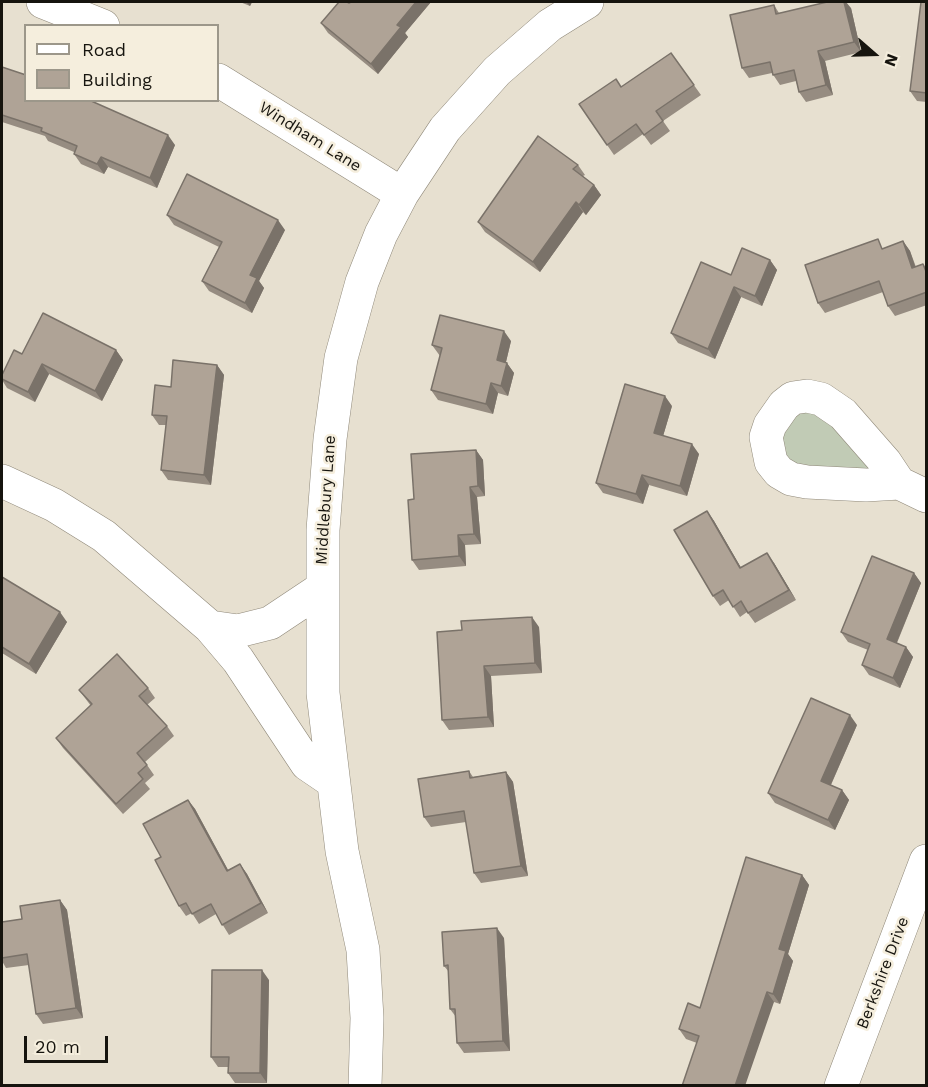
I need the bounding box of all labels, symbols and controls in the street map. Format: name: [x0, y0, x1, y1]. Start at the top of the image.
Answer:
legend: [24, 24, 219, 102]
north arrow: [844, 24, 904, 84]
text: Road: [82, 39, 126, 60]
text: N: [880, 51, 902, 69]
text: Building: [82, 69, 152, 90]
street label: Windham Lane: [255, 98, 365, 176]
street label: Middlebury Lane: [312, 434, 340, 566]
street label: Berkshire Drive: [853, 914, 913, 1032]
scale bar: [27, 1024, 111, 1062]
text: 20 m: [35, 1036, 80, 1057]

